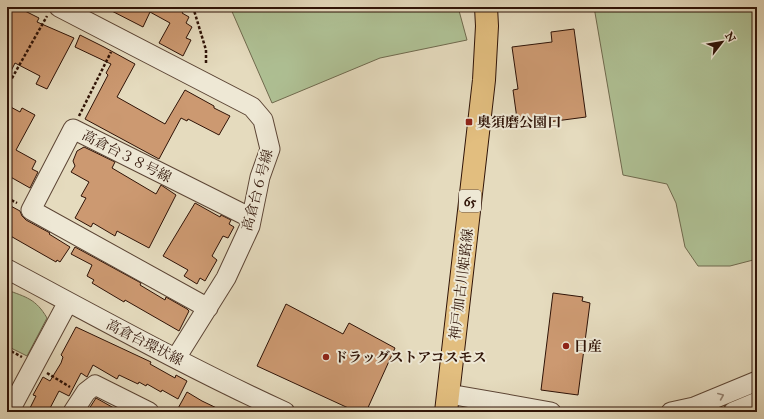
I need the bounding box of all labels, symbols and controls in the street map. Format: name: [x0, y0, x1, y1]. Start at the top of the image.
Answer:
north arrow: [702, 22, 742, 62]
text: N: [722, 30, 738, 45]
place label: 奥須磨公園口: [477, 114, 561, 131]
marker: 奥須磨公園口: [464, 117, 474, 127]
street label: 高倉台３８号線: [79, 127, 174, 186]
street label: 高倉台６号線: [238, 147, 277, 233]
road number: 65: [459, 190, 481, 212]
street label: 神戸加古川姫路線: [446, 227, 477, 341]
street label: 高倉台環状線: [103, 316, 186, 369]
place label: 日産: [574, 338, 602, 355]
marker: 日産: [561, 341, 571, 351]
place label: ドラッグストアコスモス: [334, 349, 486, 366]
marker: ドラッグストアコスモス: [321, 352, 331, 362]
one-way arrow: [717, 392, 724, 400]

